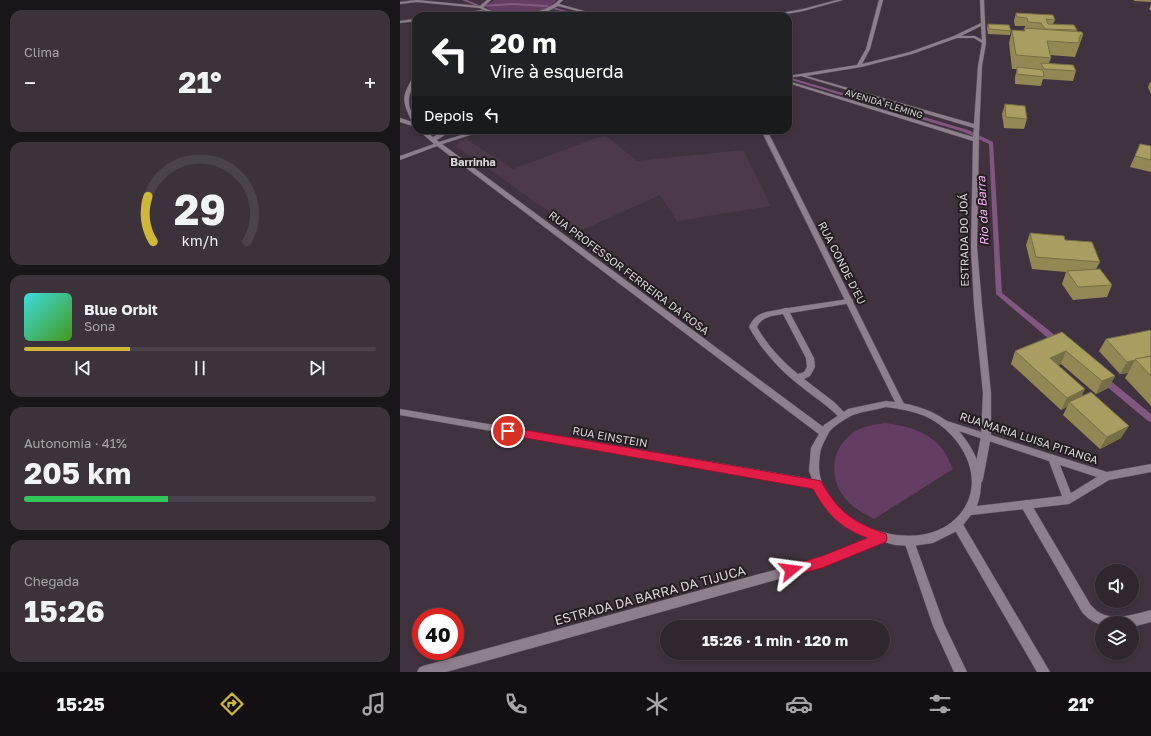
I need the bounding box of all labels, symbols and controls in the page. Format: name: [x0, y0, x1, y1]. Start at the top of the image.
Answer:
text: 20 m: [490, 26, 557, 59]
icon: left: [424, 28, 476, 80]
text: Clima: [24, 44, 59, 60]
text: Vire à esquerda: [490, 60, 624, 82]
text: 21°: [178, 64, 222, 100]
text: −: [24, 69, 36, 96]
text: +: [364, 69, 376, 96]
street label: AVENIDA FLEMING: [844, 86, 924, 121]
icon: left: [481, 104, 503, 126]
text: Depois: [424, 106, 473, 124]
district label: Barrinha: [450, 155, 496, 168]
water label: Rio da Barra: [973, 175, 992, 246]
text: 29: [174, 183, 226, 233]
street label: ESTRADA DO JOÁ: [956, 193, 971, 287]
street label: RUA PROFESSOR FERREIRA DA ROSA: [547, 208, 712, 338]
street label: RUA CONDE D'EU: [816, 219, 869, 306]
text: km/h: [182, 231, 218, 248]
text: Blue Orbit: [84, 300, 158, 318]
text: Sona: [84, 318, 115, 334]
icon: previous: [72, 357, 94, 379]
icon: pause: [189, 357, 211, 379]
icon: next: [306, 357, 328, 379]
street label: RUA MARIA LUISA PITANGA: [958, 409, 1101, 466]
pin: [491, 414, 525, 448]
icon: arrive: [497, 420, 519, 442]
street label: RUA EINSTEIN: [572, 424, 649, 450]
text: Autonomia · 41%: [24, 435, 127, 451]
text: 205 km: [24, 455, 131, 491]
position arrow: [770, 549, 812, 591]
street label: ESTRADA DA BARRA DA TIJUCA: [553, 562, 748, 628]
map controls: [1095, 564, 1139, 660]
button: sound: [1095, 564, 1139, 608]
text: Chegada: [24, 573, 79, 589]
text: 15:26: [24, 593, 105, 629]
speed limit sign: 40: [412, 608, 464, 660]
button: layers: [1095, 616, 1139, 660]
text: 15:26 · 1 min · 120 m: [702, 631, 848, 649]
icon: directions: [218, 690, 246, 718]
icon: music: [360, 690, 388, 718]
icon: phone: [502, 690, 530, 718]
icon: climate: [643, 690, 671, 718]
icon: car: [785, 690, 813, 718]
icon: filters: [926, 690, 954, 718]
text: 15:25: [57, 693, 105, 715]
text: 21°: [1068, 693, 1094, 715]

